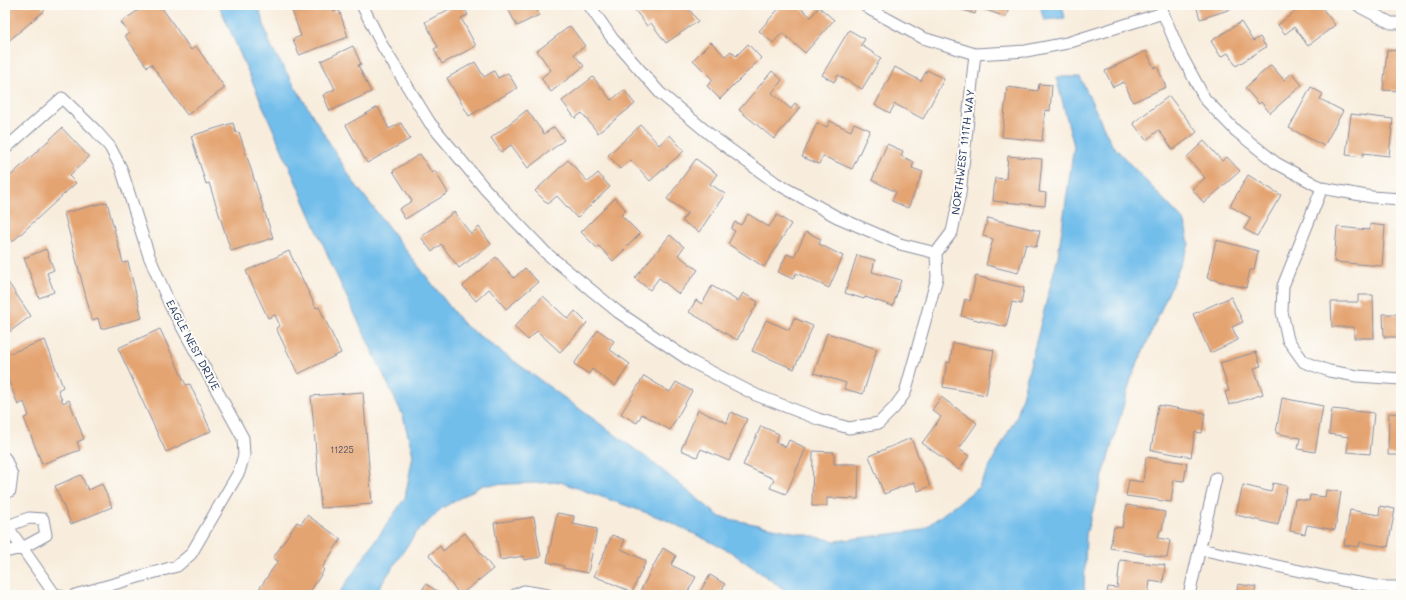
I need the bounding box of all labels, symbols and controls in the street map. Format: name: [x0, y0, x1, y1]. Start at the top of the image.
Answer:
street label: NORTHWEST 111TH WAY: [947, 88, 978, 216]
street label: EAGLE NEST DRIVE: [163, 297, 224, 393]
house number: 11225: [330, 444, 354, 455]

